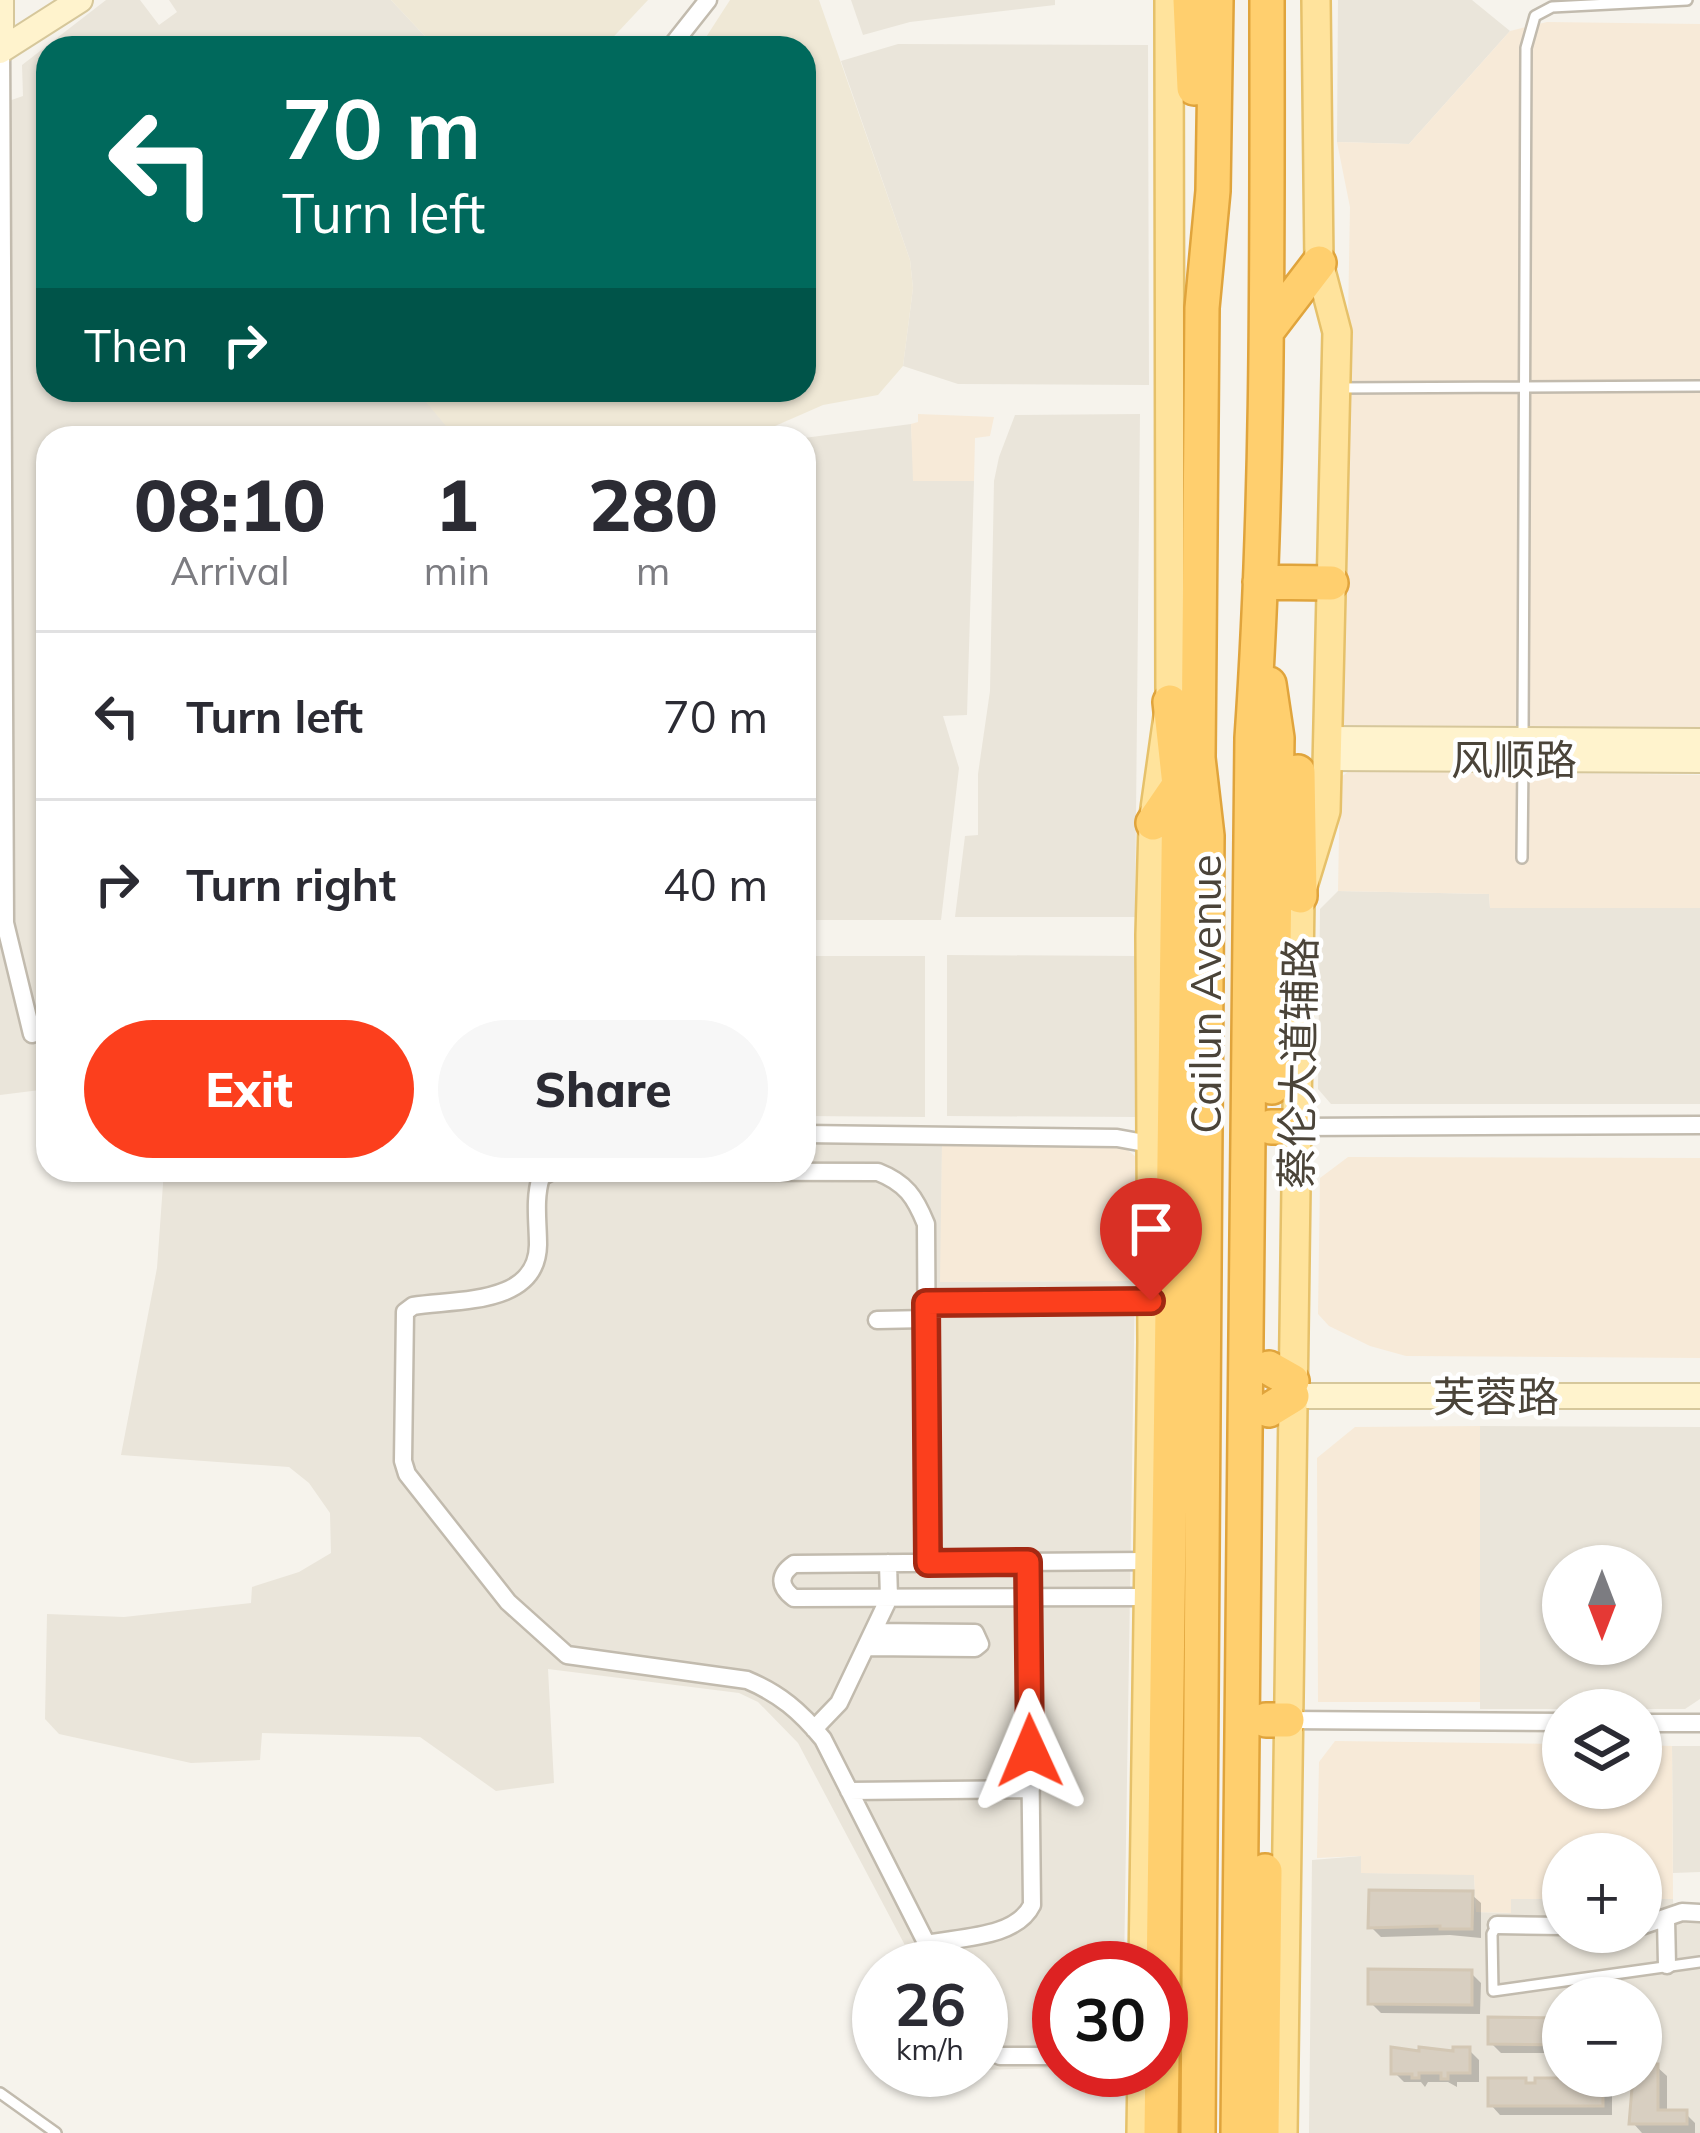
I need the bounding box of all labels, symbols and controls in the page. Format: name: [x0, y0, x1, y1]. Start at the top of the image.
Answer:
text: 70 m: [282, 75, 481, 180]
icon: left: [84, 84, 240, 240]
text: Turn left: [282, 179, 485, 247]
icon: right: [212, 312, 278, 378]
text: Then: [84, 317, 188, 373]
text: 08:10: [134, 459, 326, 549]
text: 1: [435, 459, 479, 549]
text: 280: [588, 459, 718, 549]
text: Arrival: [170, 546, 290, 595]
text: min: [424, 546, 490, 595]
text: m: [636, 546, 670, 595]
icon: left: [84, 683, 150, 749]
text: Turn left: [186, 688, 363, 744]
text: 70 m: [663, 688, 768, 744]
street label: 风顺路: [1451, 733, 1577, 786]
icon: right: [84, 851, 150, 917]
street label: Cailun Avenue: [1179, 854, 1232, 1134]
text: Turn right: [186, 856, 396, 912]
text: 40 m: [663, 856, 768, 912]
street label: 蔡伦大道辅路: [1269, 937, 1327, 1189]
button: Exit: [84, 1020, 414, 1158]
button: Share: [438, 1020, 768, 1158]
pin: [1100, 1178, 1202, 1301]
icon: arrive: [1118, 1196, 1184, 1262]
street label: 芙蓉路: [1433, 1370, 1559, 1423]
north arrow: [1542, 1545, 1662, 1665]
map controls: [1542, 1545, 1662, 2097]
position arrow: [967, 1688, 1093, 1814]
button: layers: [1542, 1689, 1662, 1809]
button: +: [1542, 1833, 1662, 1953]
speed limit sign: 30: [1032, 1941, 1188, 2097]
text: 26: [894, 1966, 966, 2041]
button: −: [1542, 1977, 1662, 2097]
text: km/h: [896, 2030, 964, 2068]

